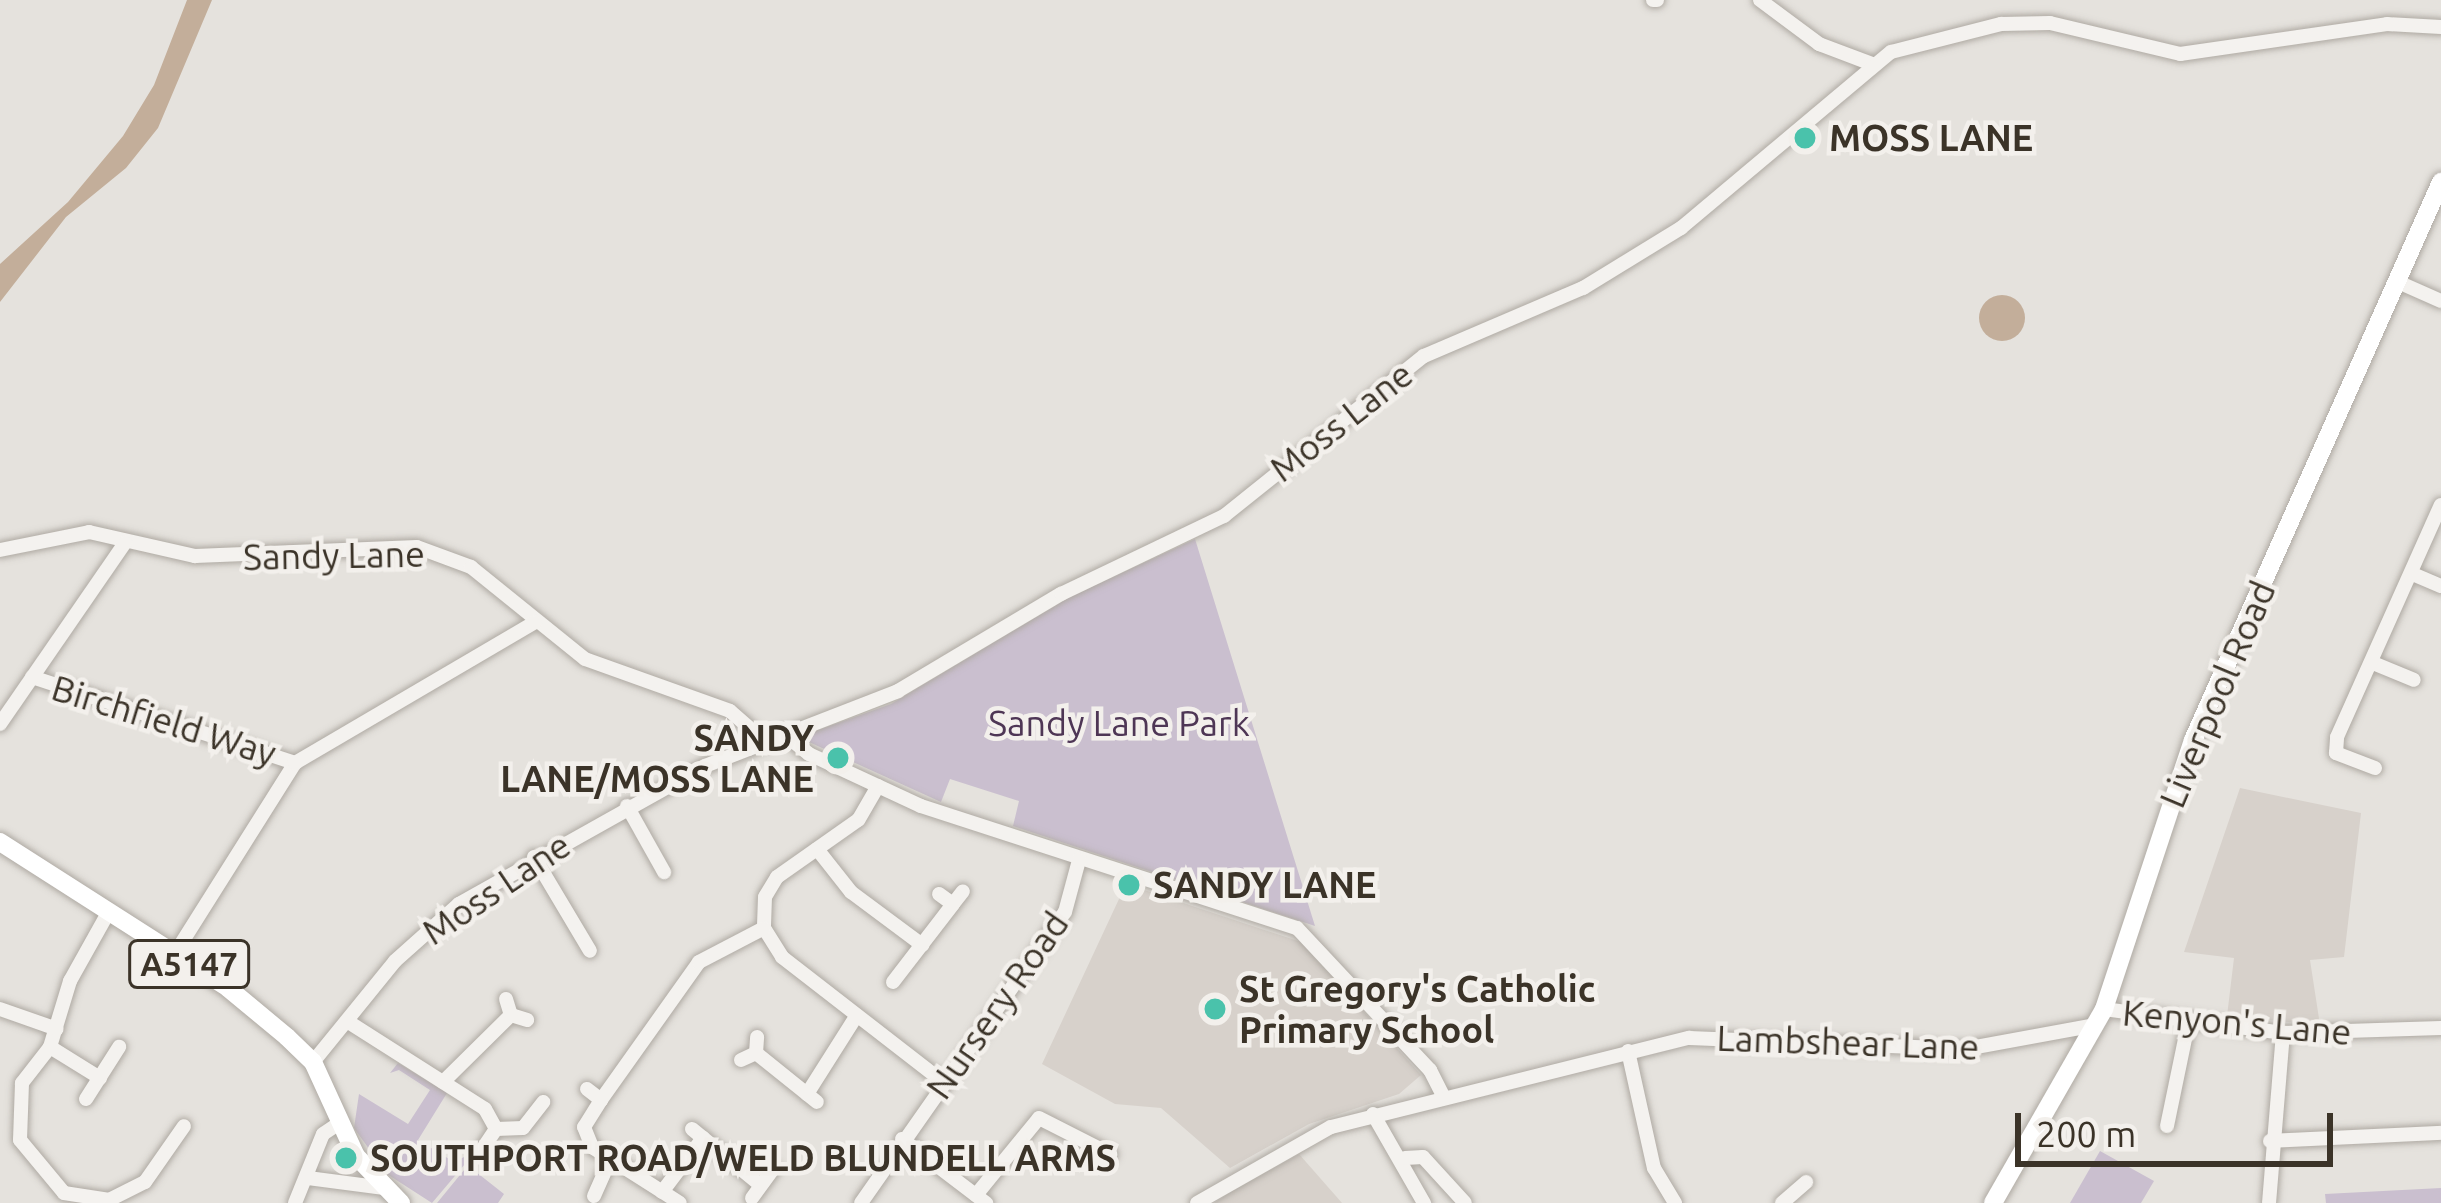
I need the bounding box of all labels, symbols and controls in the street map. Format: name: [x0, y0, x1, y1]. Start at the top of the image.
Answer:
place label: MOSS LANE: [1829, 116, 2033, 160]
marker: MOSS LANE: [1792, 125, 1818, 151]
street label: Moss Lane: [1261, 352, 1421, 490]
street label: Sandy Lane: [243, 532, 425, 578]
street label: Liverpool Road: [2150, 574, 2284, 814]
street label: Birchfield Way: [47, 665, 281, 775]
park label: Sandy Lane Park: [988, 701, 1250, 745]
place label: SANDY LANE/MOSS LANE: [500, 715, 814, 800]
marker: SANDY LANE/MOSS LANE: [825, 745, 851, 771]
street label: Moss Lane: [414, 823, 578, 953]
place label: SANDY LANE: [1153, 863, 1376, 907]
marker: SANDY LANE: [1116, 872, 1142, 898]
street label: Nursery Road: [917, 903, 1077, 1107]
road number: A5147: [126, 937, 252, 991]
place label: St Gregory's Catholic Primary School: [1239, 966, 1596, 1051]
street label: Kenyon's Lane: [2121, 990, 2353, 1054]
marker: St Gregory's Catholic Primary School: [1202, 996, 1228, 1022]
street label: Lambshear Lane: [1716, 1016, 1980, 1068]
scale bar: [2021, 1089, 2339, 1163]
text: 200 m: [2036, 1113, 2136, 1154]
place label: SOUTHPORT ROAD/WELD BLUNDELL ARMS: [370, 1136, 1116, 1180]
marker: SOUTHPORT ROAD/WELD BLUNDELL ARMS: [333, 1145, 359, 1171]

